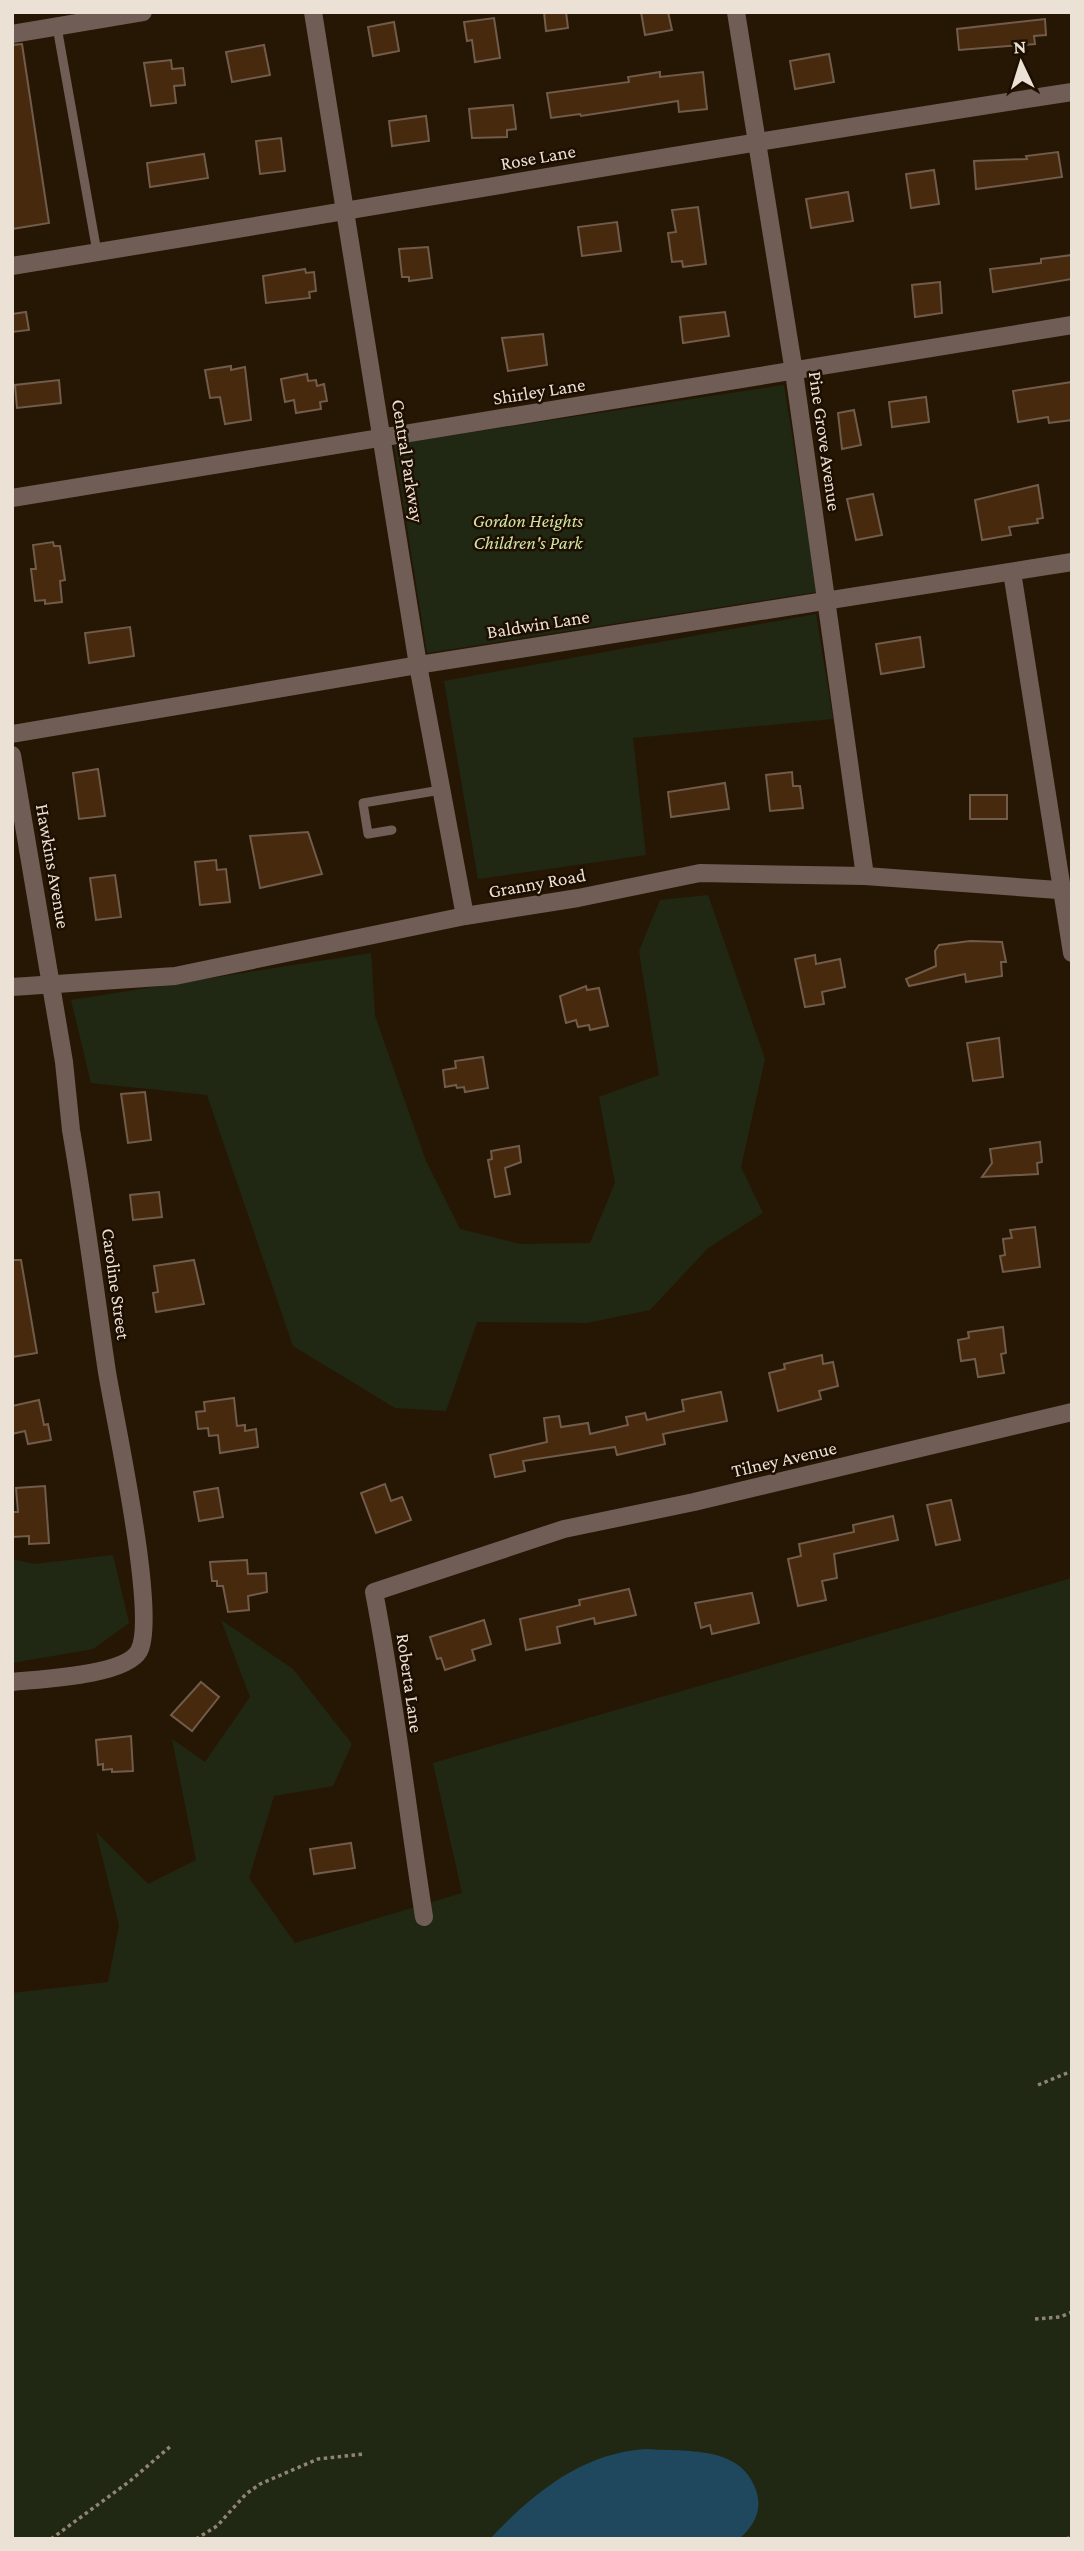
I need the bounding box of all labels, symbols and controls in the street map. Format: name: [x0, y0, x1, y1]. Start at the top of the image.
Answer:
north arrow: [986, 28, 1056, 98]
text: N: [1013, 36, 1027, 57]
street label: Rose Lane: [499, 140, 577, 174]
street label: Pine Grove Avenue: [805, 370, 845, 512]
street label: Shirley Lane: [491, 373, 587, 409]
street label: Central Parkway: [388, 398, 428, 524]
park label: Gordon Heights Children's Park: [473, 510, 583, 553]
street label: Baldwin Lane: [485, 606, 591, 642]
street label: Hawkins Avenue: [32, 802, 74, 930]
street label: Granny Road: [487, 864, 587, 902]
street label: Caroline Street: [98, 1227, 134, 1342]
street label: Tilney Avenue: [729, 1437, 839, 1481]
street label: Roberta Lane: [393, 1632, 427, 1734]

